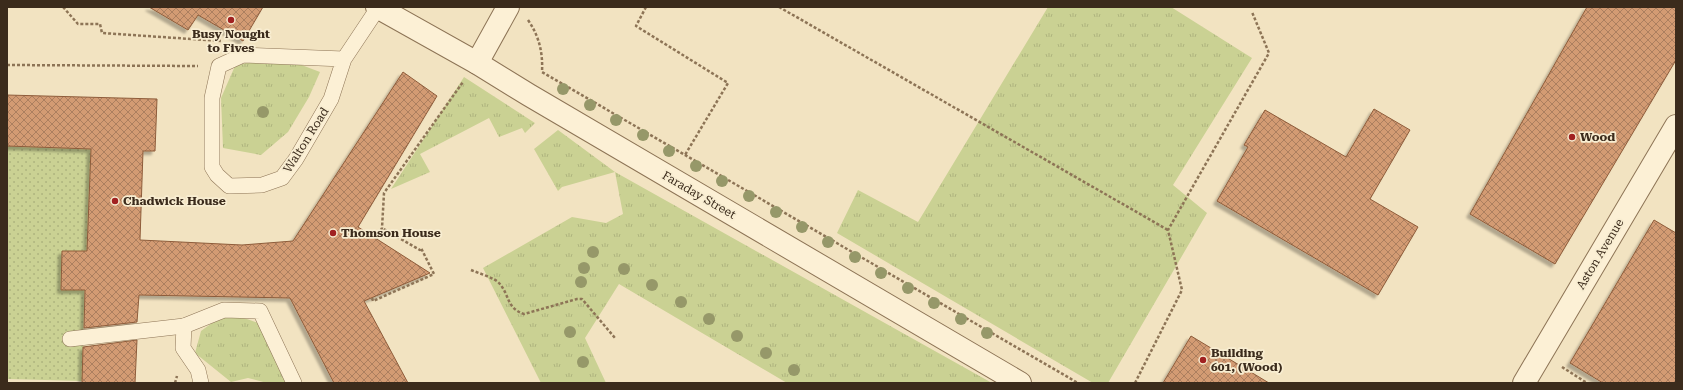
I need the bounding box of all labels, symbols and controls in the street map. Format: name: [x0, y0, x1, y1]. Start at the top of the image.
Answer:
marker: Busy Nought to Fives: [226, 15, 236, 25]
place label: Busy Nought to Fives: [192, 27, 270, 55]
street label: Walton Road: [280, 105, 332, 175]
place label: Wood: [1580, 130, 1615, 144]
marker: Wood: [1567, 132, 1577, 142]
street label: Faraday Street: [660, 168, 739, 222]
place label: Chadwick House: [123, 194, 226, 208]
marker: Chadwick House: [110, 196, 120, 206]
street label: Aston Avenue: [1573, 216, 1627, 292]
place label: Thomson House: [341, 226, 441, 240]
marker: Thomson House: [328, 228, 338, 238]
place label: Building 601, (Wood): [1211, 346, 1282, 374]
marker: Building 601, (Wood): [1198, 355, 1208, 365]

